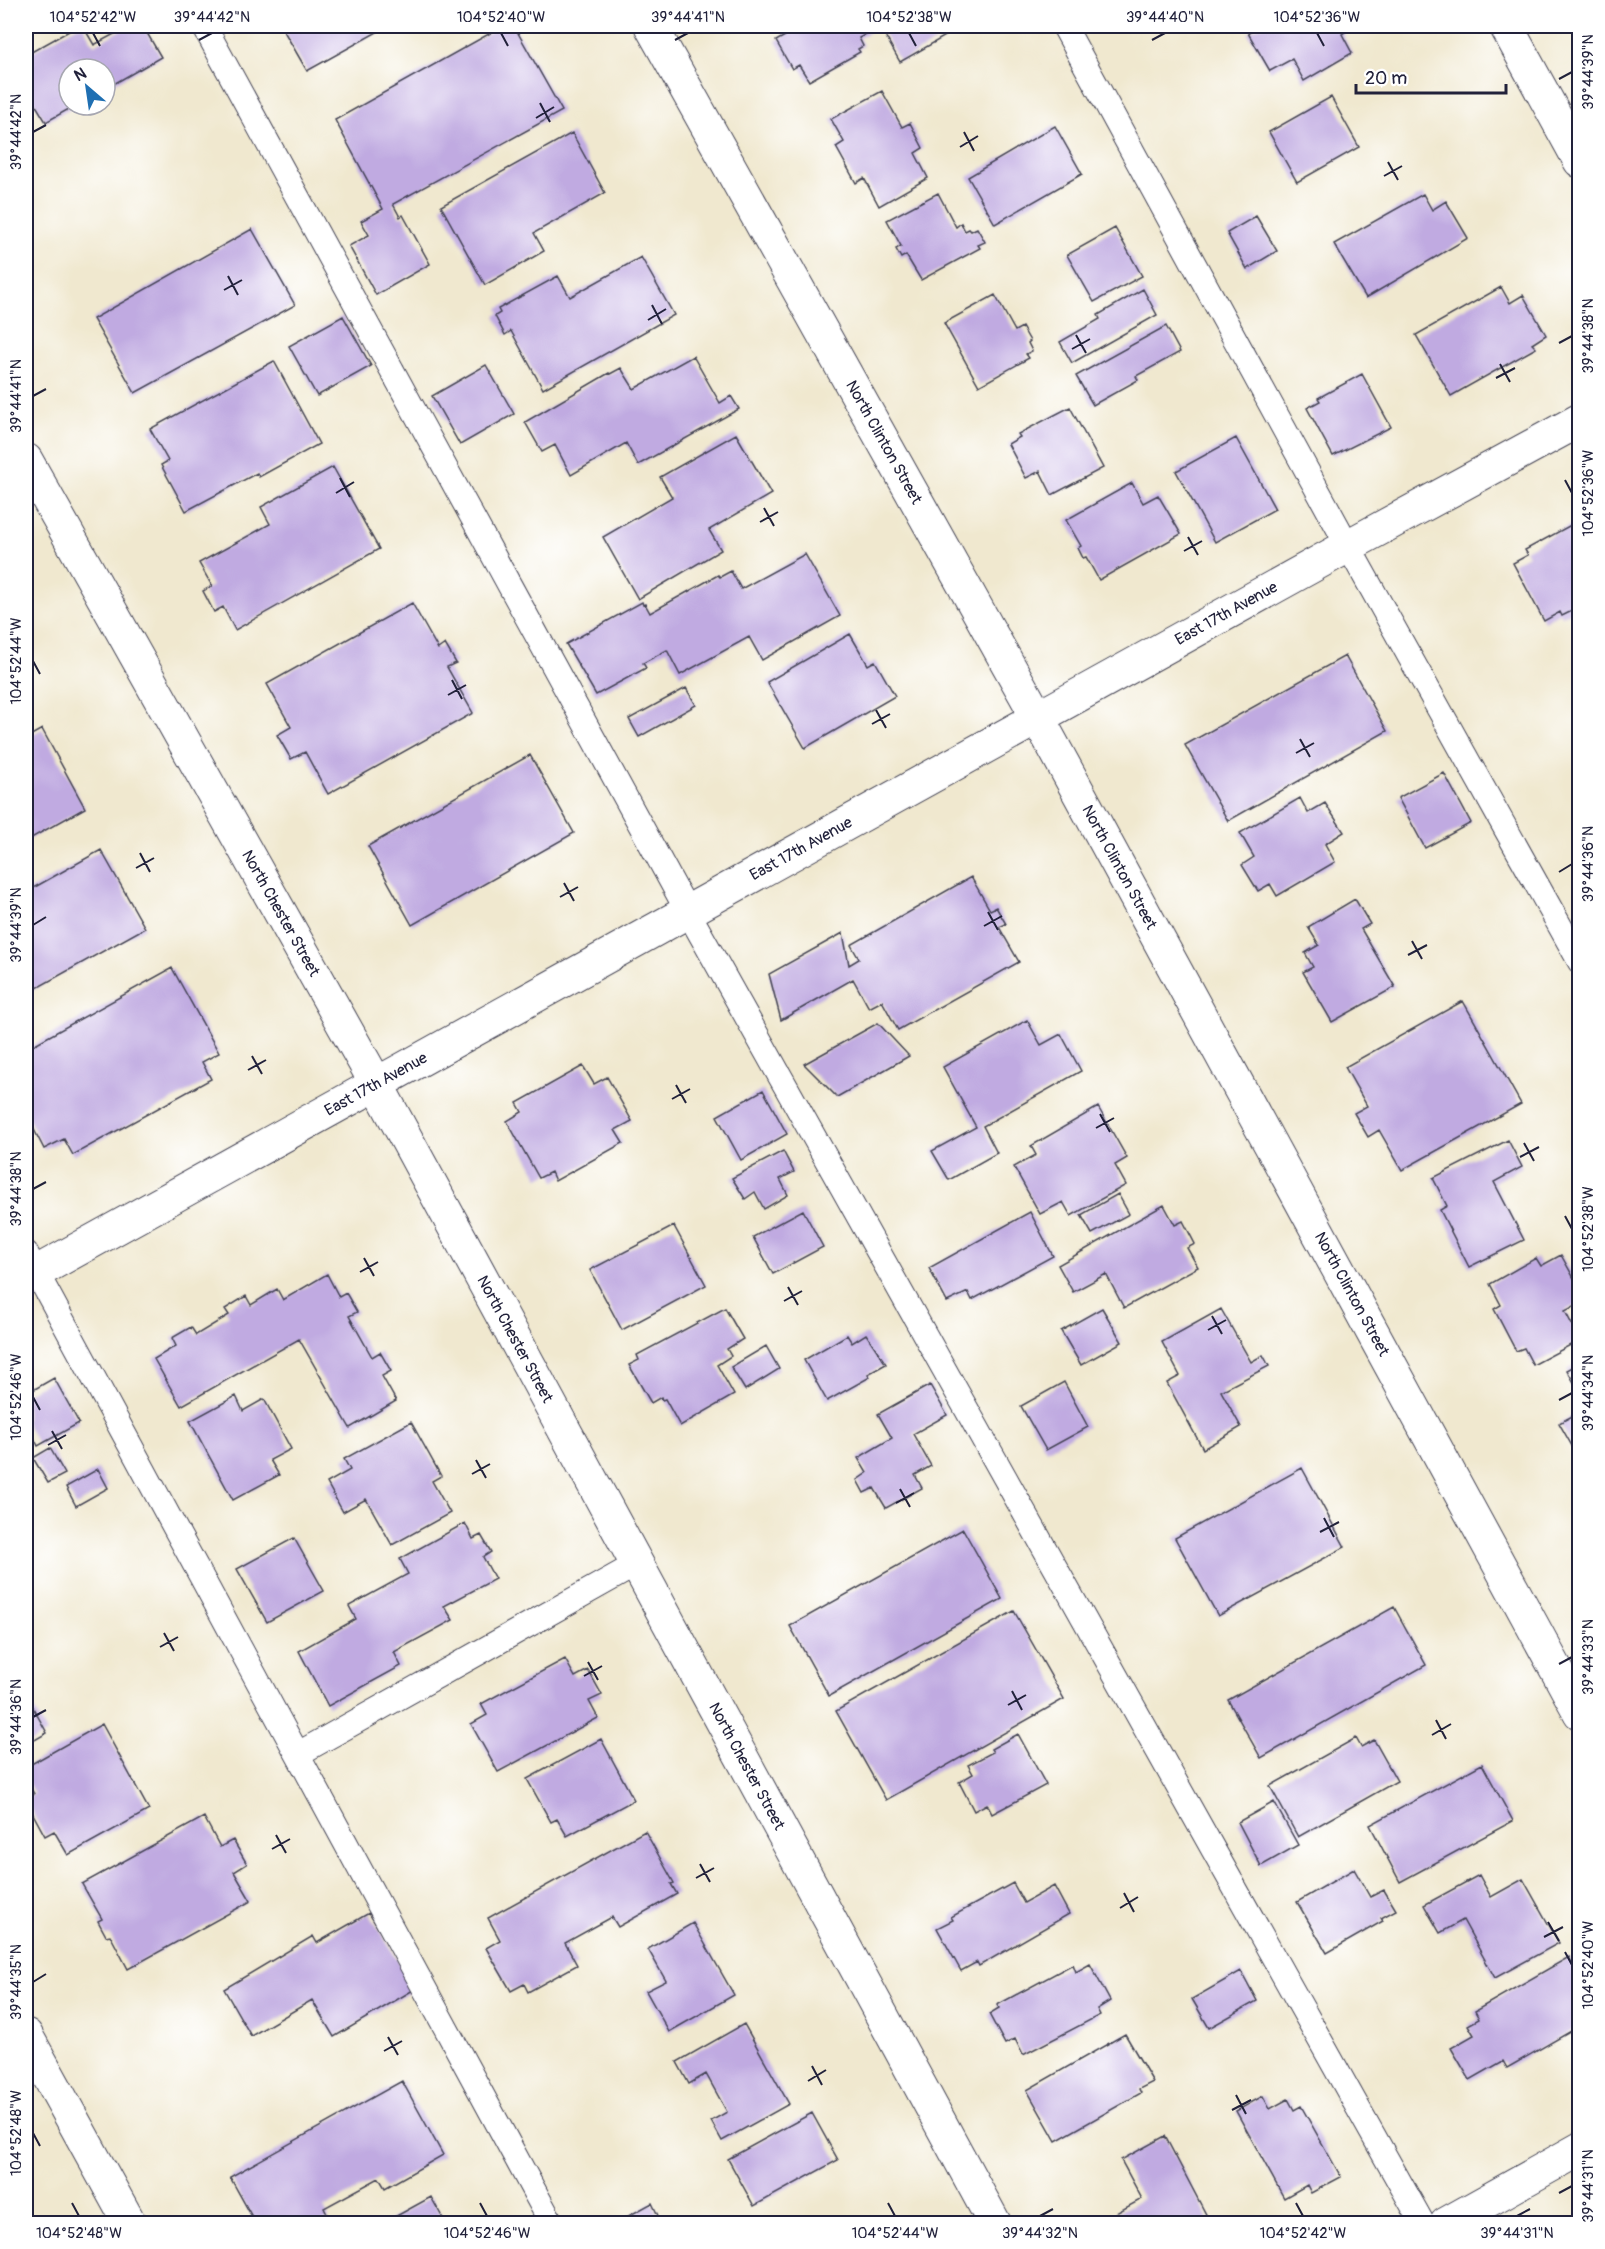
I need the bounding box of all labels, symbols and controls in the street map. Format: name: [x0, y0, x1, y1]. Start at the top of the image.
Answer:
text: 104°52'42"W: [50, 8, 137, 27]
text: 39°44'42"N: [174, 8, 250, 27]
text: 104°52'40"W: [457, 8, 546, 27]
text: 39°44'41"N: [651, 8, 725, 27]
text: 104°52'38"W: [866, 8, 952, 27]
text: 39°44'40"N: [1126, 8, 1204, 27]
text: 104°52'36"W: [1274, 8, 1361, 27]
text: 39°44'39"N: [1579, 34, 1598, 110]
north arrow: [57, 57, 117, 117]
scale bar: [1356, 57, 1506, 95]
text: N: [71, 63, 90, 86]
text: 20 m: [1365, 67, 1407, 90]
text: 39°44'42"N: [7, 94, 26, 170]
text: 39°44'38"N: [1579, 298, 1598, 374]
text: 39°44'41"N: [7, 359, 26, 433]
street label: North Clinton Street: [841, 377, 927, 508]
text: 104°52'36"W: [1579, 449, 1598, 536]
street label: East 17th Avenue: [1171, 577, 1281, 650]
text: 104°52'44"W: [7, 617, 26, 705]
street label: North Clinton Street: [1077, 802, 1162, 934]
street label: East 17th Avenue: [746, 812, 856, 885]
text: 39°44'36"N: [1579, 826, 1598, 902]
street label: North Chester Street: [237, 847, 324, 981]
text: 39°44'39"N: [7, 887, 26, 963]
street label: East 17th Avenue: [321, 1048, 431, 1121]
text: 39°44'38"N: [7, 1151, 26, 1227]
text: 104°52'38"W: [1579, 1186, 1598, 1272]
street label: North Clinton Street: [1310, 1228, 1394, 1360]
street label: North Chester Street: [472, 1272, 558, 1407]
text: 104°52'46"W: [7, 1353, 26, 1441]
text: 39°44'34"N: [1579, 1355, 1598, 1431]
text: 39°44'33"N: [1579, 1619, 1598, 1695]
text: 39°44'36"N: [7, 1679, 26, 1755]
street label: North Chester Street: [704, 1699, 790, 1834]
text: 104°52'40"W: [1579, 1920, 1598, 2009]
text: 39°44'35"N: [7, 1944, 26, 2020]
text: 104°52'48"W: [7, 2090, 26, 2176]
text: 39°44'31"N: [1579, 2149, 1598, 2223]
text: 104°52'48"W: [36, 2224, 122, 2243]
text: 104°52'46"W: [443, 2224, 531, 2243]
text: 104°52'44"W: [851, 2224, 939, 2243]
text: 39°44'32"N: [1002, 2224, 1078, 2243]
text: 104°52'42"W: [1260, 2224, 1347, 2243]
text: 39°44'31"N: [1480, 2224, 1554, 2243]

